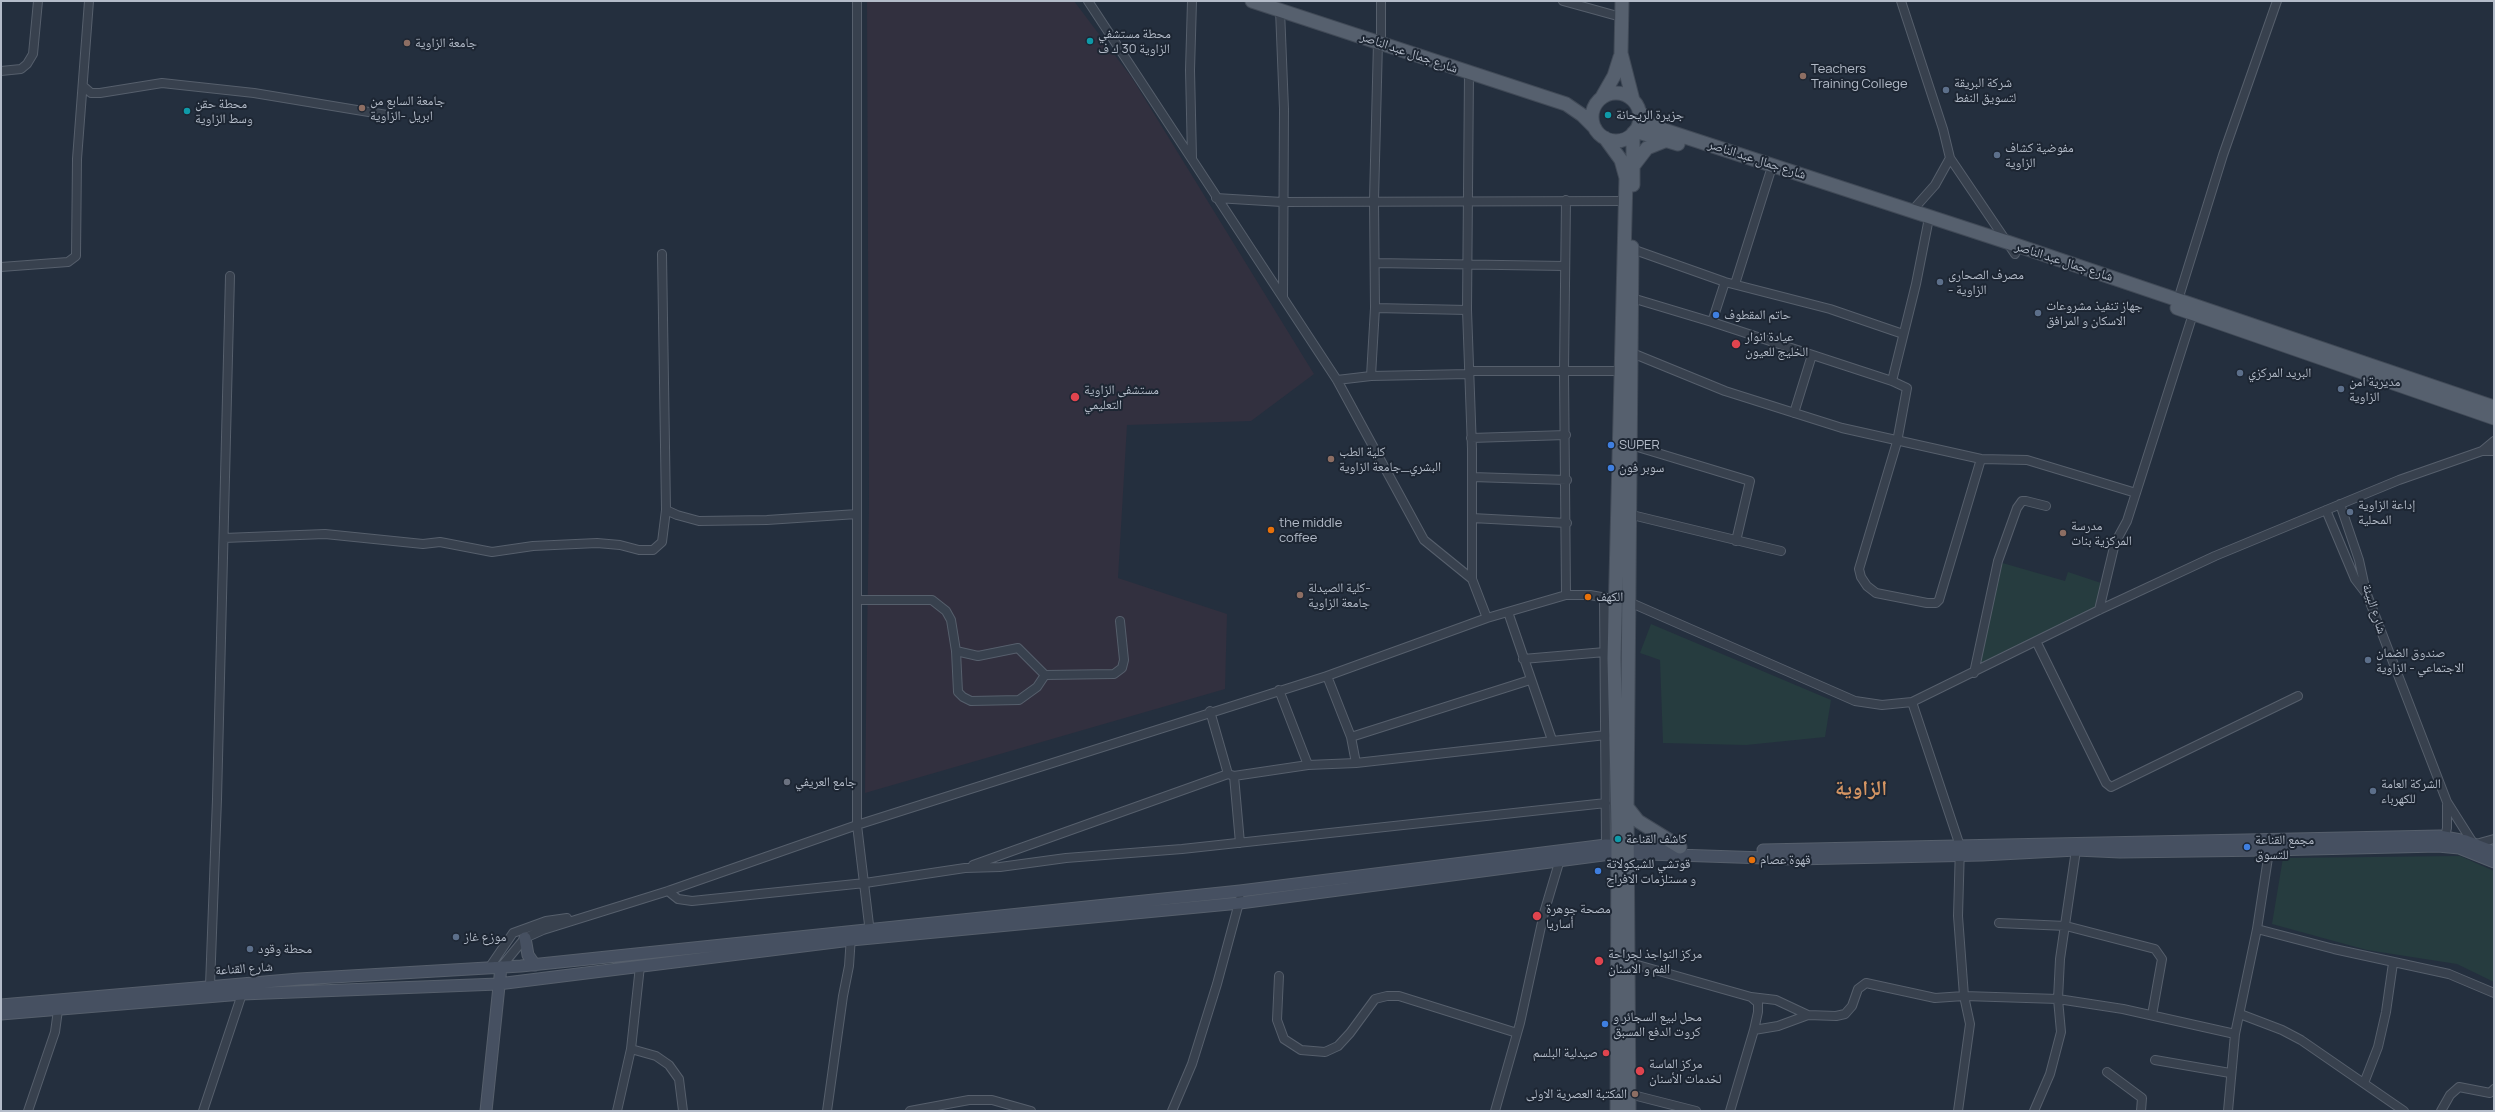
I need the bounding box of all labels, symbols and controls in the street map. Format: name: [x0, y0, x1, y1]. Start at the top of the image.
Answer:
place label: محطة مستشفي الزاوية 30 ك ف: [1098, 26, 1171, 57]
street label: شارع جمال عبد الناصر: [1358, 29, 1460, 77]
place label: جامعة الزاوية: [415, 35, 477, 51]
marker: محطة مستشفي الزاوية 30 ك ف: [1085, 36, 1095, 46]
marker: جامعة الزاوية: [402, 38, 412, 48]
place label: Teachers Training College: [1811, 61, 1908, 92]
marker: Teachers Training College: [1798, 71, 1808, 81]
place label: شركة البريقة لتسويق النفط: [1954, 75, 2016, 106]
marker: شركة البريقة لتسويق النفط: [1941, 85, 1951, 95]
place label: جامعة السابع من ابريل -الزاوية: [370, 93, 445, 124]
place label: محطة حقن وسط الزاوية: [195, 96, 253, 127]
marker: جامعة السابع من ابريل -الزاوية: [357, 103, 367, 113]
marker: محطة حقن وسط الزاوية: [182, 106, 192, 116]
place label: جزيرة الريحانة: [1616, 107, 1684, 123]
marker: جزيرة الريحانة: [1603, 110, 1613, 120]
street label: شارع جمال عبد الناصر: [1706, 137, 1808, 183]
place label: مفوضية كشاف الزاوية: [2005, 140, 2074, 171]
marker: مفوضية كشاف الزاوية: [1992, 150, 2002, 160]
street label: شارع جمال عبد الناصر: [2013, 239, 2115, 285]
place label: مصرف الصحارى - الزاوية: [1948, 267, 2024, 298]
marker: مصرف الصحارى - الزاوية: [1935, 277, 1945, 287]
place label: جهاز تنفيذ مشروعات الاسكان و المرافق: [2046, 298, 2143, 329]
place label: حاتم المقطوف: [1724, 307, 1791, 323]
marker: جهاز تنفيذ مشروعات الاسكان و المرافق: [2033, 308, 2043, 318]
marker: حاتم المقطوف: [1711, 310, 1721, 320]
place label: عيادة انوار الخليج للعيون: [1745, 329, 1808, 360]
marker: عيادة انوار الخليج للعيون: [1730, 338, 1742, 350]
place label: البريد المركزي: [2248, 365, 2311, 381]
marker: البريد المركزي: [2235, 368, 2245, 378]
place label: مديرية امن الزاوية: [2349, 374, 2400, 405]
place label: مستشفى الزاوية التعليمي: [1084, 382, 1159, 413]
marker: مديرية امن الزاوية: [2336, 384, 2346, 394]
marker: مستشفى الزاوية التعليمي: [1069, 391, 1081, 403]
place label: SUPER: [1619, 437, 1660, 453]
marker: SUPER: [1606, 440, 1616, 450]
place label: كلية الطب البشري_جامعة الزاوية: [1339, 444, 1441, 475]
marker: كلية الطب البشري_جامعة الزاوية: [1326, 454, 1336, 464]
place label: سوبر فون: [1619, 460, 1664, 476]
marker: سوبر فون: [1606, 463, 1616, 473]
place label: إداعة الزاوية المحلية: [2358, 497, 2415, 528]
marker: إداعة الزاوية المحلية: [2345, 507, 2355, 517]
place label: the middle coffee: [1279, 515, 1342, 546]
place label: مدرسة المركزية بنات: [2071, 518, 2132, 549]
marker: the middle coffee: [1266, 525, 1276, 535]
marker: مدرسة المركزية بنات: [2058, 528, 2068, 538]
place label: كلية الصيدلة- جامعة الزاوية: [1308, 580, 1371, 611]
street label: شارع البيئة: [2359, 582, 2389, 636]
place label: الكهف: [1596, 589, 1623, 605]
marker: كلية الصيدلة- جامعة الزاوية: [1295, 590, 1305, 600]
marker: الكهف: [1583, 592, 1593, 602]
place label: صندوق الضمان الاجتماعي - الزاوية: [2376, 645, 2464, 676]
marker: صندوق الضمان الاجتماعي - الزاوية: [2363, 655, 2373, 665]
place label: جامع العريفي: [795, 774, 856, 790]
district label: الزاوية: [1835, 776, 1887, 802]
place label: الشركة العامة للكهرباء: [2381, 776, 2441, 807]
marker: جامع العريفي: [782, 777, 792, 787]
marker: الشركة العامة للكهرباء: [2368, 786, 2378, 796]
place label: كاشف القناعة: [1626, 831, 1687, 847]
place label: مجمع القناعة للتسوق: [2255, 832, 2314, 863]
marker: كاشف القناعة: [1613, 834, 1623, 844]
marker: مجمع القناعة للتسوق: [2242, 842, 2252, 852]
place label: قهوة عصام: [1760, 852, 1811, 868]
marker: قهوة عصام: [1747, 855, 1757, 865]
place label: قوتشي للشيكولاتة و مستلزمات الافراح: [1606, 856, 1696, 887]
marker: قوتشي للشيكولاتة و مستلزمات الافراح: [1593, 866, 1603, 876]
place label: مصحة جوهرة أساريا: [1546, 901, 1611, 932]
marker: مصحة جوهرة أساريا: [1531, 910, 1543, 922]
place label: موزع غاز: [464, 929, 506, 945]
marker: موزع غاز: [451, 932, 461, 942]
place label: محطة وقود: [258, 941, 312, 957]
marker: محطة وقود: [245, 944, 255, 954]
place label: مركز النواجذ لجراحة الفم و الاسنان: [1608, 946, 1702, 977]
marker: مركز النواجذ لجراحة الفم و الاسنان: [1593, 955, 1605, 967]
street label: شارع القناعة: [215, 959, 273, 979]
place label: محل لبيع السجائر و كروت الدفع المسبق: [1613, 1009, 1702, 1040]
marker: محل لبيع السجائر و كروت الدفع المسبق: [1600, 1019, 1610, 1029]
place label: صيدلية البلسم: [1533, 1045, 1598, 1061]
marker: صيدلية البلسم: [1601, 1048, 1611, 1058]
place label: مركز الماسة لخدمات الأسنان: [1649, 1056, 1722, 1087]
marker: مركز الماسة لخدمات الأسنان: [1634, 1065, 1646, 1077]
place label: المكتبة العصرية الاولى: [1526, 1086, 1627, 1102]
marker: المكتبة العصرية الاولى: [1630, 1089, 1640, 1099]

